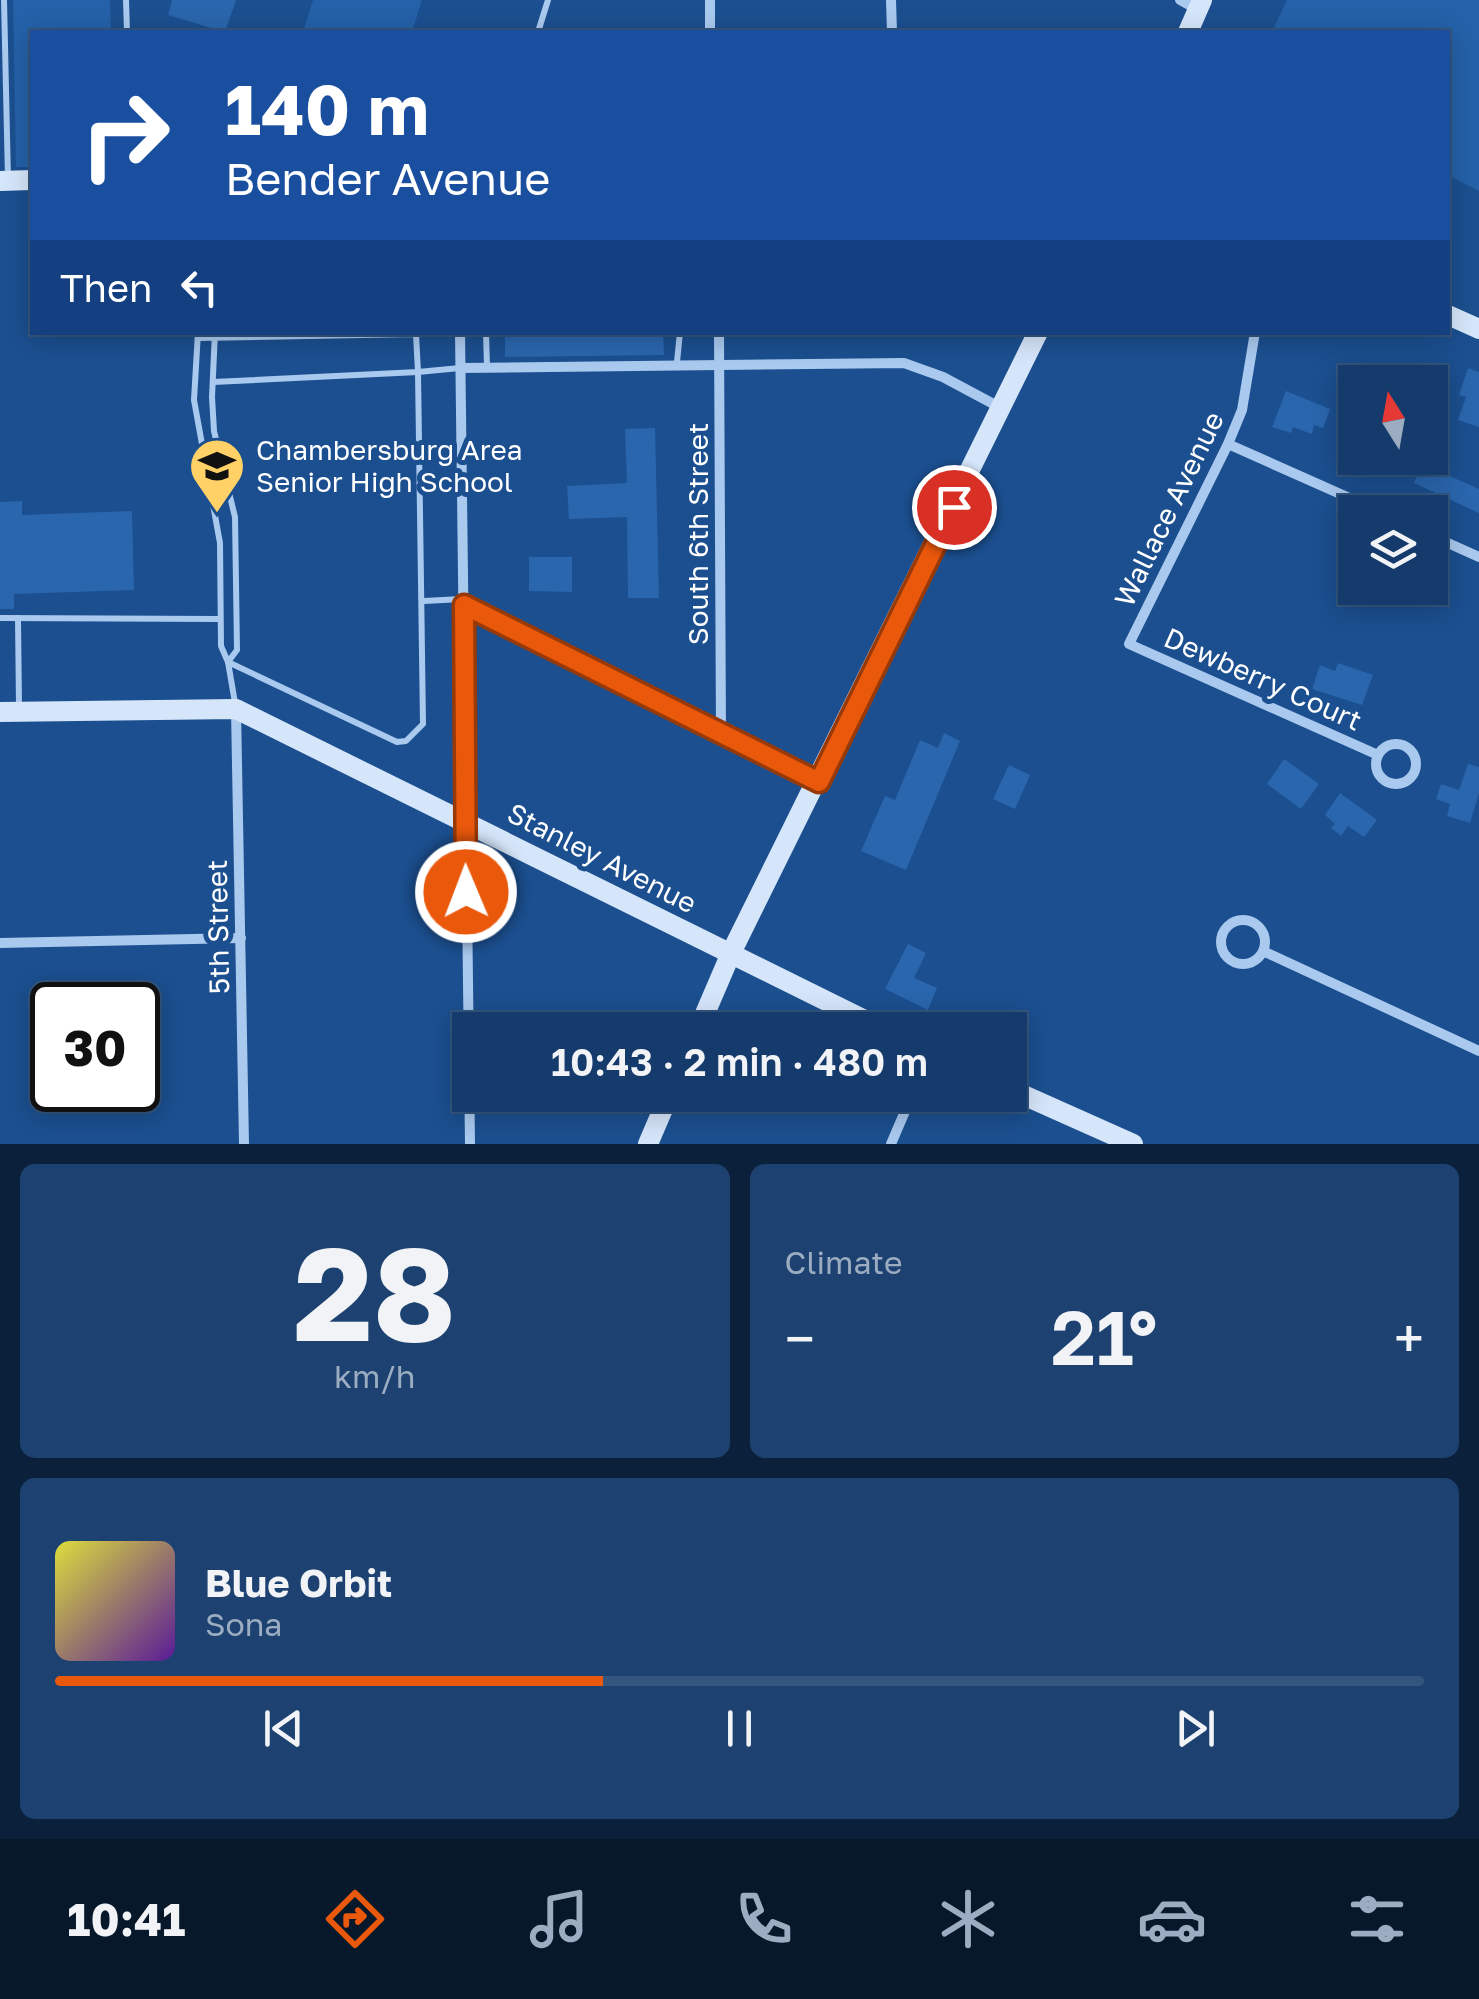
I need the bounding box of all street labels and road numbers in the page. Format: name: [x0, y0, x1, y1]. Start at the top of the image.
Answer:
street label: Wallace Avenue: [1107, 406, 1230, 612]
street label: South 6th Street: [681, 423, 714, 645]
street label: Dewberry Court: [1159, 620, 1367, 737]
street label: Stanley Avenue: [502, 796, 702, 919]
street label: 5th Street: [200, 859, 235, 995]

